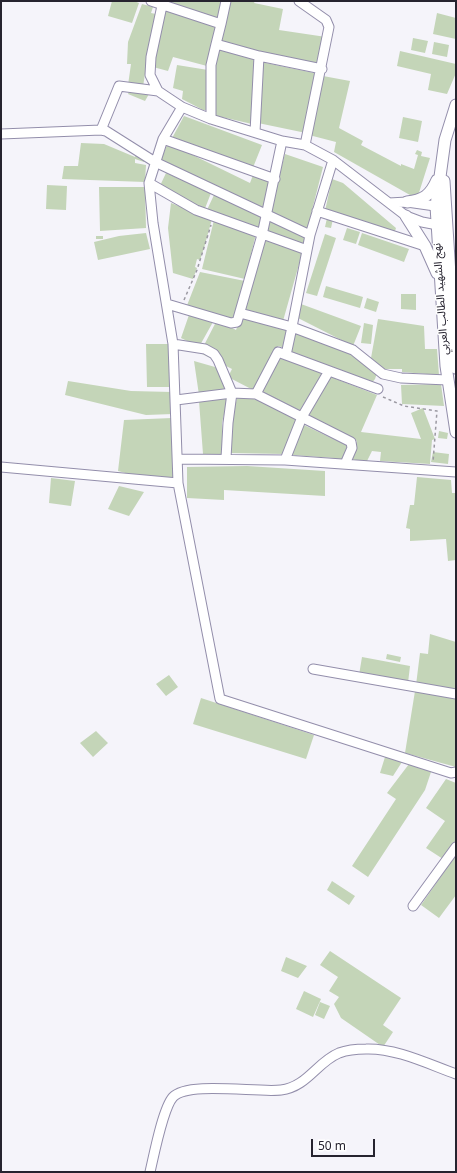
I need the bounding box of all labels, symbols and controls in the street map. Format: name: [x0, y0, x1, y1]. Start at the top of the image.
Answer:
street label: نهج الشهيد الطالب العربي: [431, 243, 451, 355]
scale bar: [313, 1131, 377, 1157]
text: 50 m: [318, 1137, 346, 1154]

